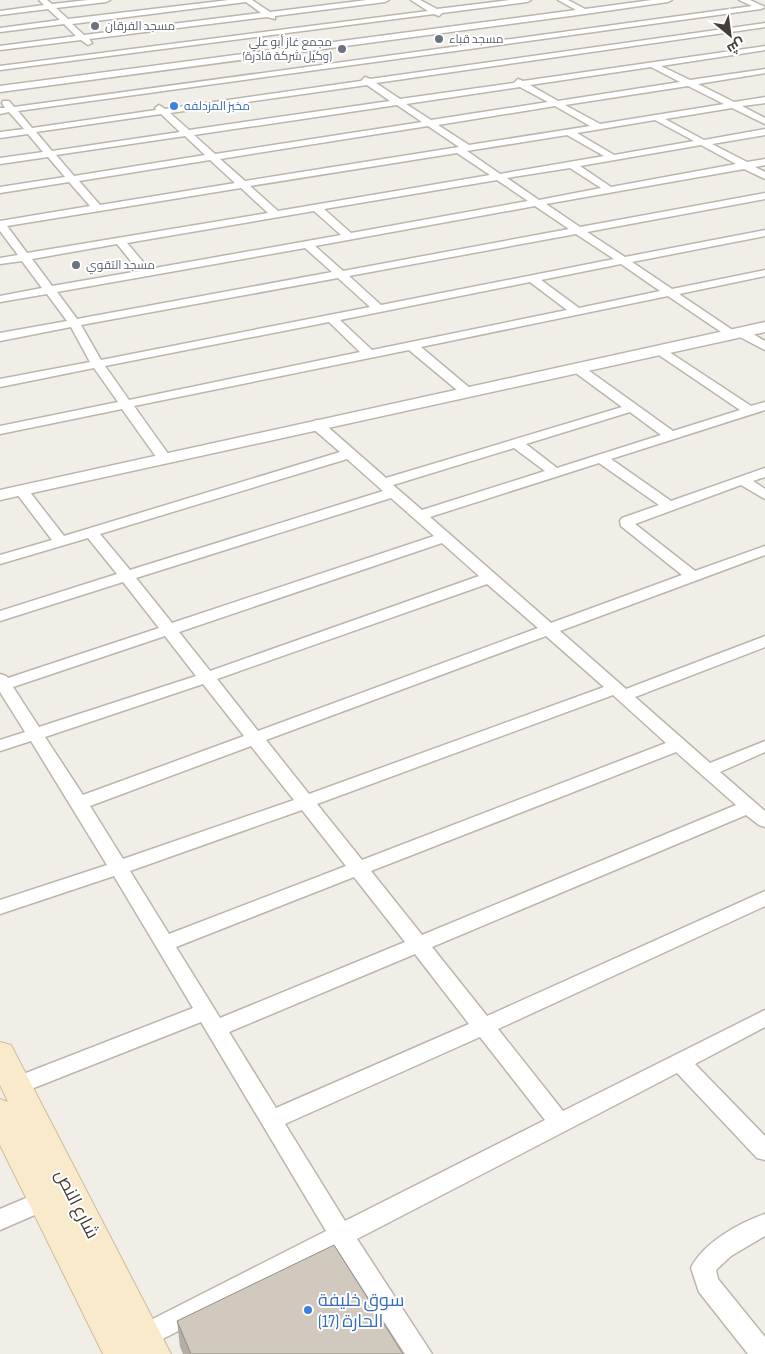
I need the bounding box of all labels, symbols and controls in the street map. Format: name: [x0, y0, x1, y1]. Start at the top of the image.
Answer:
north arrow: [705, 10, 755, 60]
place label: مسجد الفرقان: [105, 19, 175, 34]
marker: مسجد الفرقان: [89, 20, 101, 32]
place label: مسجد قباء: [449, 32, 503, 47]
marker: مسجد قباء: [433, 33, 445, 45]
place label: مجمع غاز أبو علي (وكيل شركة قادرة): [242, 34, 332, 64]
text: ش: [724, 34, 748, 58]
marker: مجمع غاز أبو علي (وكيل شركة قادرة): [336, 43, 348, 55]
place label: مخبز المزدلفه: [184, 99, 250, 114]
marker: مخبز المزدلفه: [168, 100, 180, 112]
place label: مسجد التقوي: [86, 258, 155, 275]
marker: مسجد التقوي: [70, 259, 82, 271]
street label: شارع النص: [49, 1166, 103, 1243]
place label: سوق خليفة الحارة (17): [318, 1290, 404, 1332]
marker: سوق خليفة الحارة (17): [302, 1304, 314, 1316]

